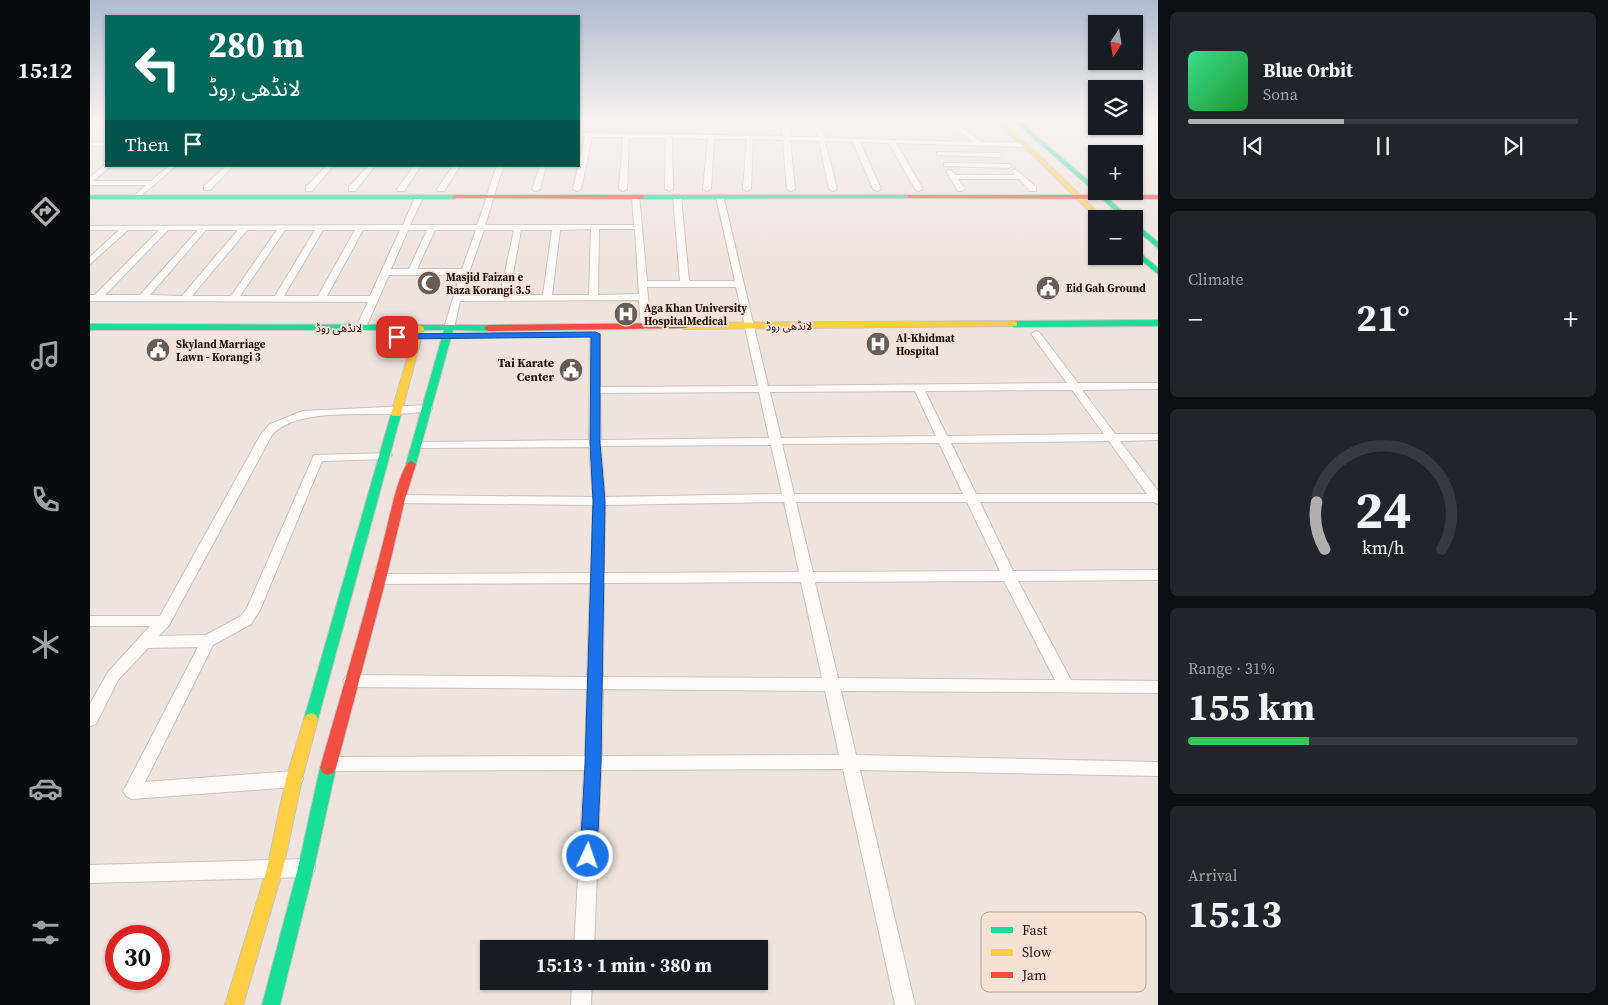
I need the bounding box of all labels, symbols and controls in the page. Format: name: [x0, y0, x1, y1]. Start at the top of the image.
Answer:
north arrow: [1088, 15, 1142, 70]
map controls: [1088, 15, 1143, 265]
text: 280 m: [208, 21, 304, 69]
icon: left: [125, 35, 190, 100]
text: 15:12: [18, 55, 72, 85]
text: Blue Orbit: [1263, 57, 1353, 83]
text: لانڈھی روڈ: [208, 73, 301, 103]
button: layers: [1088, 80, 1143, 135]
text: Sona: [1263, 83, 1298, 105]
icon: arrive: [179, 130, 207, 158]
text: Then: [125, 131, 169, 157]
icon: previous: [1239, 132, 1267, 160]
icon: pause: [1369, 132, 1397, 160]
icon: next: [1499, 132, 1527, 160]
button: +: [1088, 145, 1143, 200]
icon: directions: [28, 194, 63, 229]
button: −: [1088, 210, 1143, 265]
text: Climate: [1188, 268, 1244, 290]
mosque icon: Masjid Faizan e Raza Korangi 3.5: [416, 270, 442, 296]
place label: Masjid Faizan e Raza Korangi 3.5: [446, 270, 531, 298]
public building icon: Eid Gah Ground: [1035, 275, 1061, 301]
place label: Eid Gah Ground: [1066, 281, 1146, 296]
text: 21°: [1356, 292, 1410, 344]
text: −: [1188, 300, 1203, 338]
text: +: [1563, 300, 1578, 338]
hospital icon: Aga Khan University HospitalMedical: [613, 301, 639, 327]
place label: Aga Khan University HospitalMedical: [644, 301, 747, 329]
pin: [376, 316, 418, 358]
street label: لانڈھی روڈ: [766, 319, 812, 334]
street label: لانڈھی روڈ: [316, 321, 362, 336]
icon: arrive: [383, 323, 411, 351]
hospital icon: Al-Khidmat Hospital: [865, 331, 891, 357]
place label: Al-Khidmat Hospital: [896, 331, 956, 359]
public building icon: Skyland Marriage Lawn - Korangi 3: [145, 337, 171, 363]
place label: Skyland Marriage Lawn - Korangi 3: [176, 337, 266, 365]
icon: music: [28, 338, 63, 373]
place label: Tai Karate Center: [498, 355, 554, 385]
public building icon: Tai Karate Center: [558, 357, 584, 383]
text: 24: [1355, 474, 1411, 545]
icon: phone: [28, 482, 63, 517]
text: km/h: [1362, 535, 1405, 560]
icon: climate: [28, 627, 63, 662]
text: Range · 31%: [1188, 657, 1275, 679]
text: 155 km: [1188, 681, 1315, 733]
icon: car: [28, 771, 63, 806]
position arrow: [561, 829, 613, 881]
text: Arrival: [1188, 864, 1237, 886]
text: 15:13: [1188, 888, 1282, 940]
legend: [981, 912, 1146, 992]
icon: filters: [28, 915, 63, 950]
text: Fast: [1022, 920, 1048, 940]
speed limit sign: 30: [105, 925, 170, 990]
text: Slow: [1022, 942, 1052, 962]
text: 15:13 · 1 min · 380 m: [536, 952, 712, 978]
text: Jam: [1021, 965, 1047, 985]

